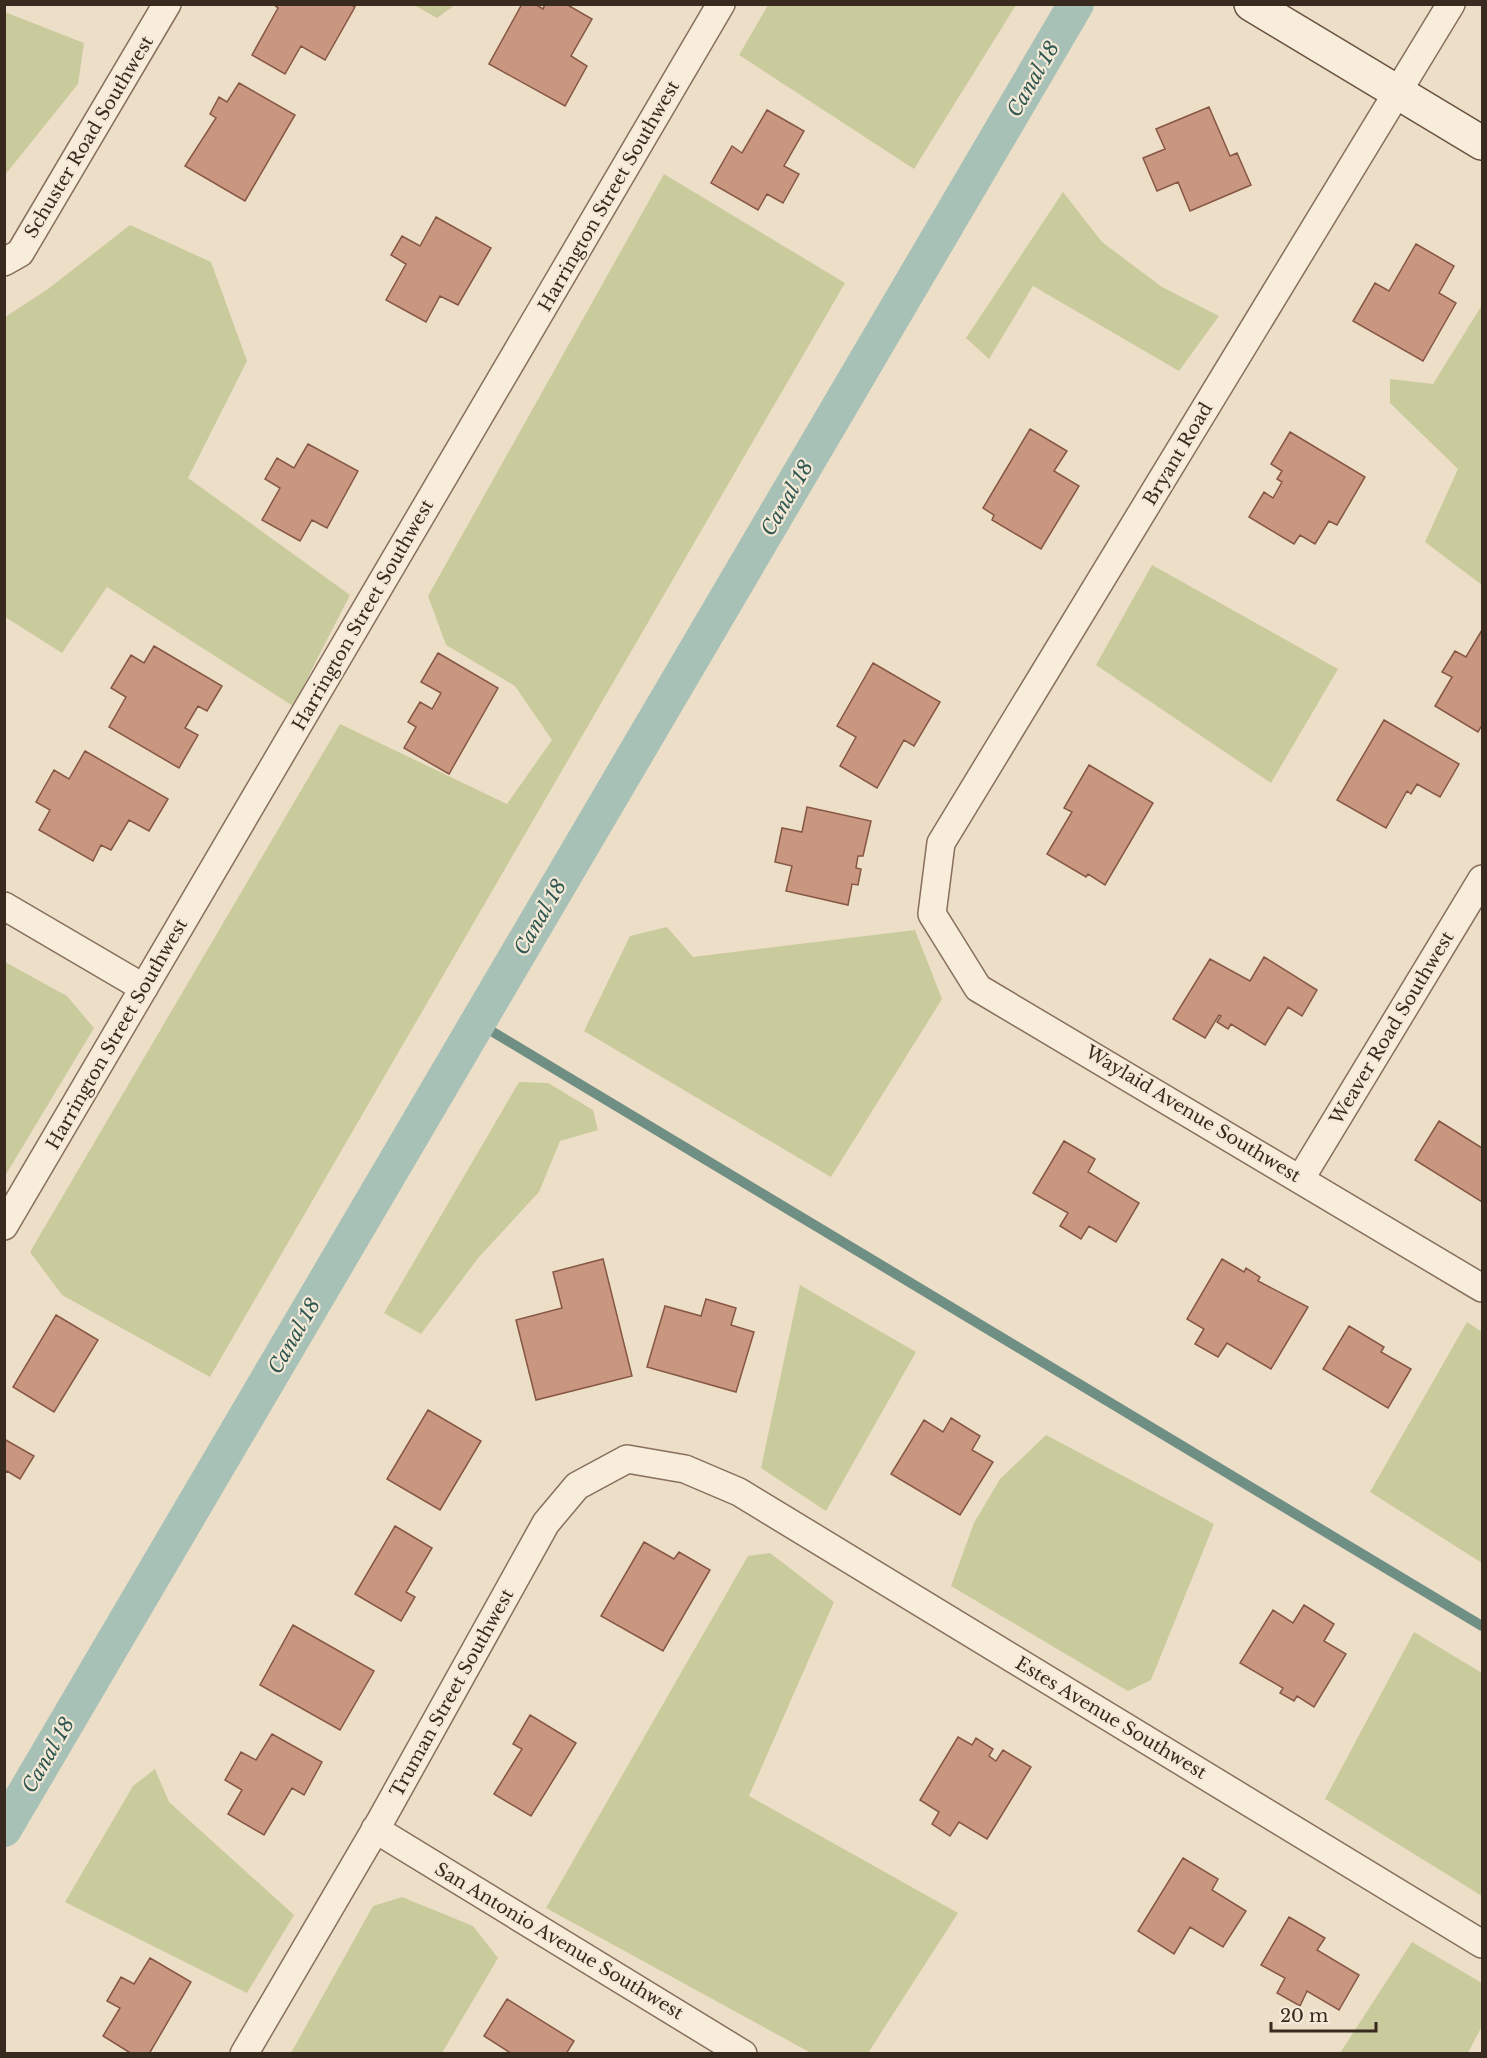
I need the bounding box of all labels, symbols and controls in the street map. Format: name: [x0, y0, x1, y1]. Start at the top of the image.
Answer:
street label: Schuster Road Southwest: [20, 32, 158, 242]
water label: Canal 18: [1002, 37, 1064, 121]
street label: Harrington Street Southwest: [534, 76, 684, 315]
street label: Bryant Road: [1139, 399, 1217, 509]
water label: Canal 18: [756, 456, 818, 540]
street label: Harrington Street Southwest: [288, 495, 438, 734]
water label: Canal 18: [509, 875, 571, 959]
street label: Harrington Street Southwest: [42, 914, 192, 1153]
street label: Weaver Road Southwest: [1325, 927, 1459, 1129]
street label: Waylaid Avenue Southwest: [1080, 1040, 1305, 1187]
water label: Canal 18: [263, 1294, 325, 1378]
street label: Truman Street Southwest: [386, 1585, 519, 1801]
street label: Estes Avenue Southwest: [1011, 1652, 1211, 1784]
water label: Canal 18: [17, 1713, 79, 1797]
street label: San Antonio Avenue Southwest: [431, 1858, 688, 2024]
scale bar: [1271, 1995, 1376, 2033]
text: 20 m: [1280, 2005, 1328, 2027]

